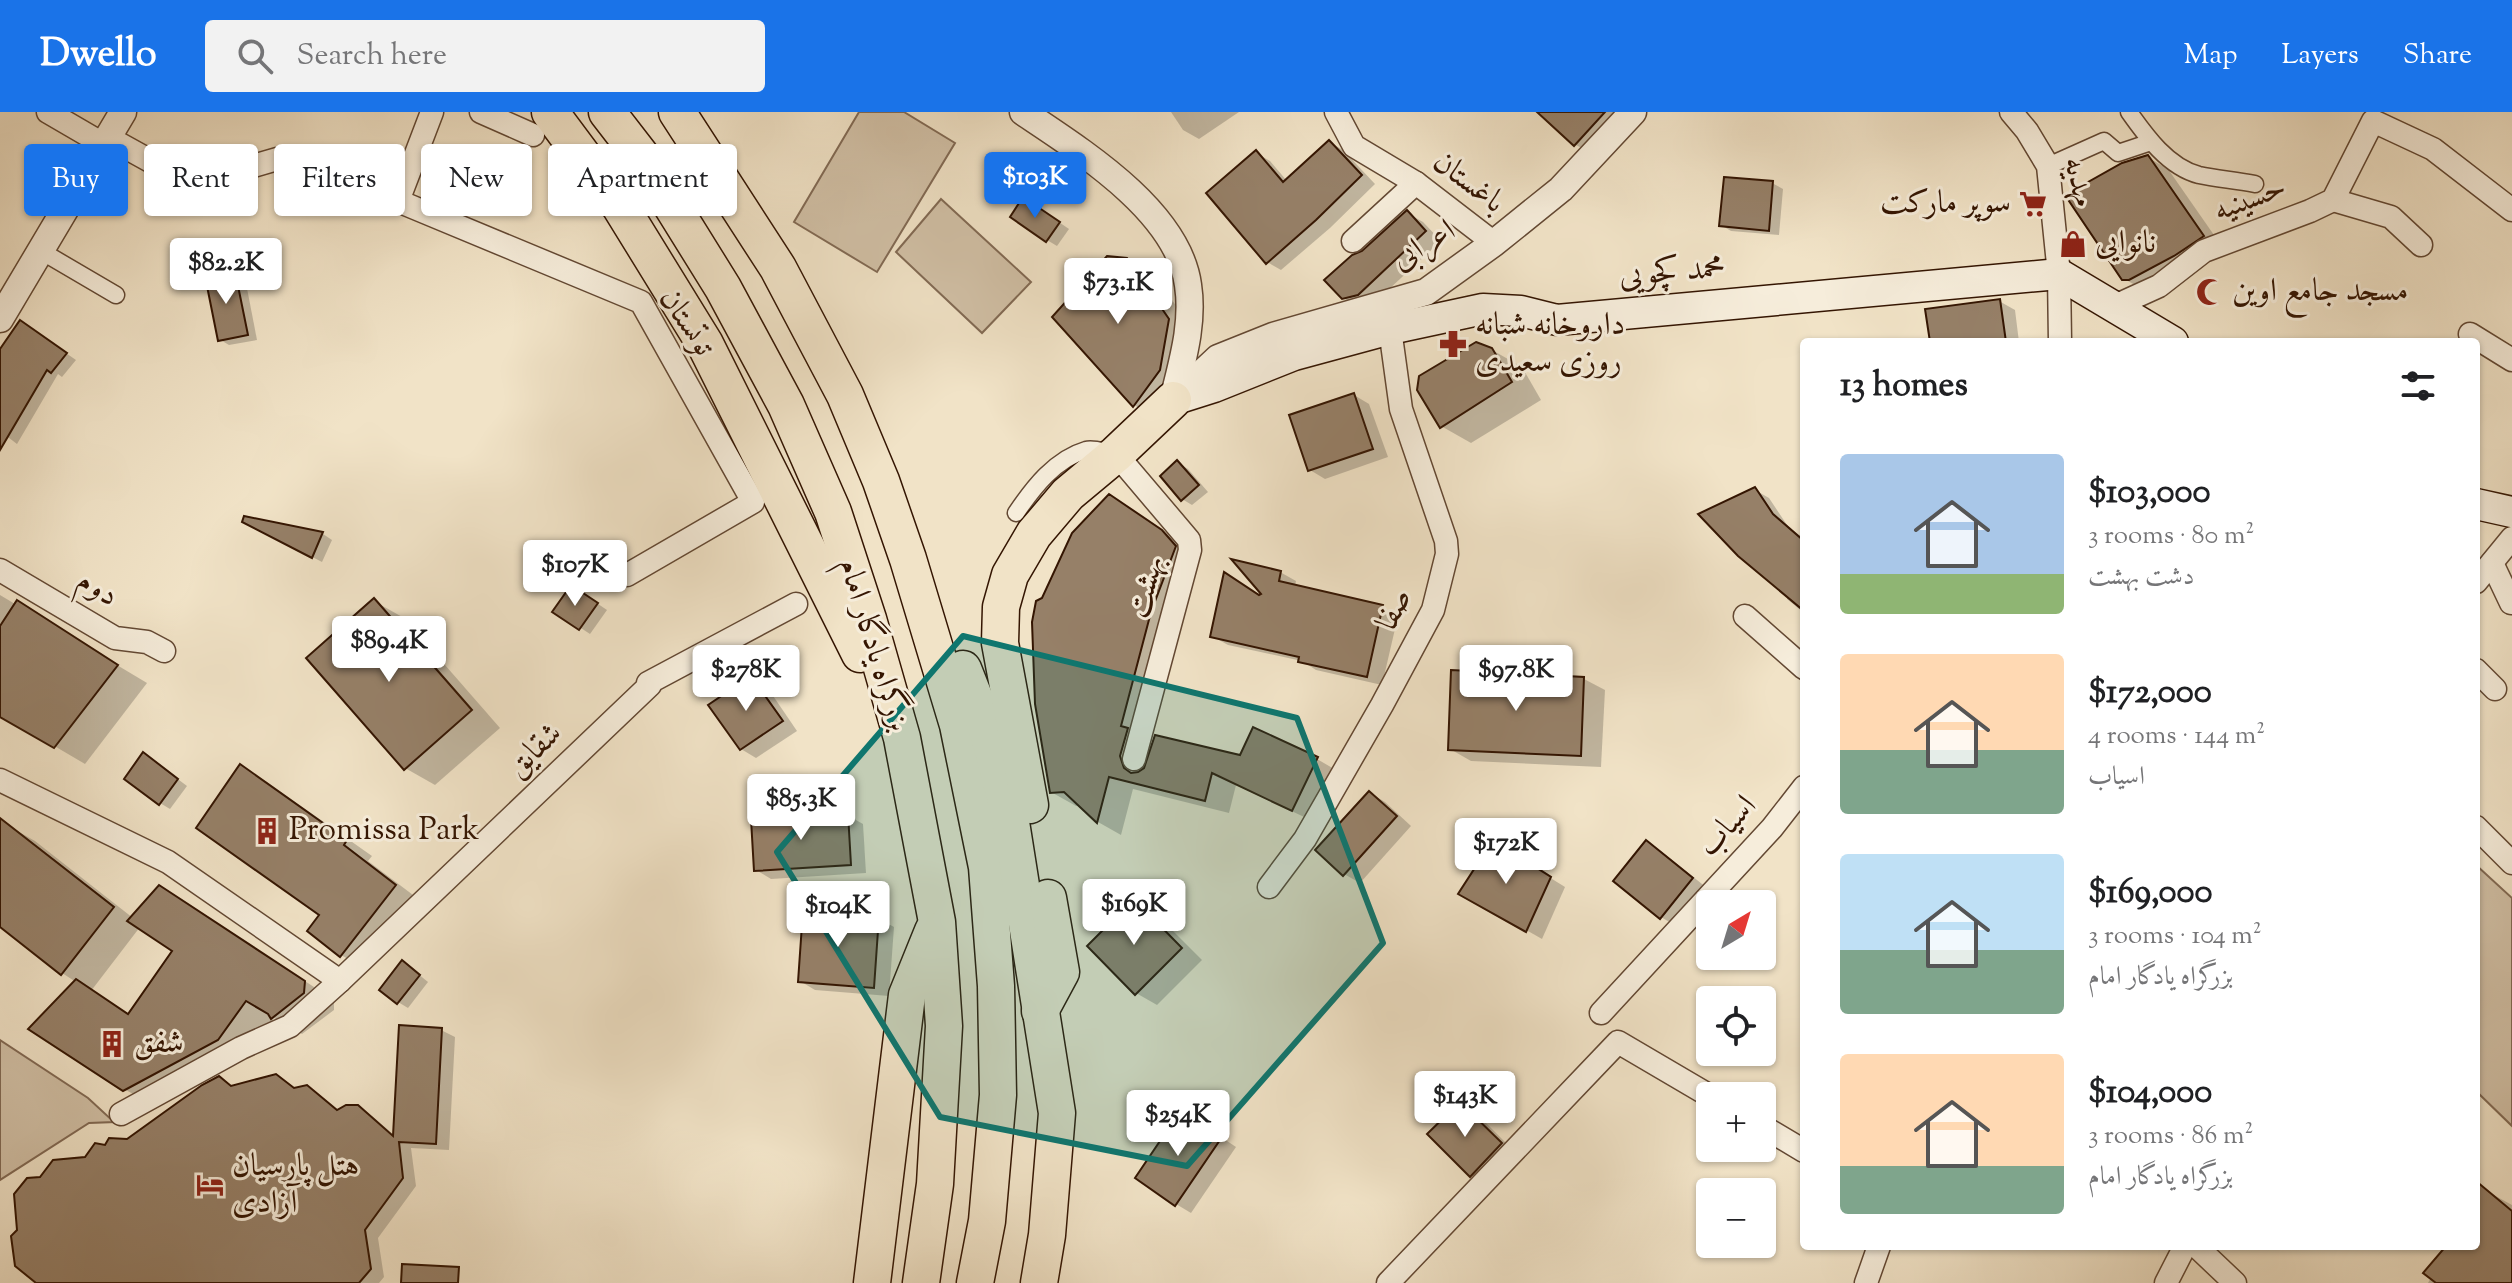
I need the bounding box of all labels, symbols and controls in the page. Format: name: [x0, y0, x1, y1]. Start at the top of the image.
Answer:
search box: [205, 20, 765, 92]
text: Dwello: [40, 29, 157, 83]
icon: search: [233, 34, 277, 78]
text: Search here: [297, 35, 447, 78]
text: Map: [2184, 36, 2237, 76]
text: Layers: [2281, 36, 2359, 76]
text: Share: [2403, 36, 2472, 76]
street label: باغستان: [1422, 140, 1514, 226]
chip: Buy: [24, 144, 128, 216]
chip: Rent: [144, 144, 258, 216]
chip: Filters: [274, 144, 405, 216]
chip: New: [421, 144, 532, 216]
chip: Apartment: [548, 144, 737, 216]
pin: $103K: [979, 152, 1091, 220]
street label: مهدیه: [2050, 152, 2106, 212]
text: $103K: [1002, 159, 1068, 196]
street label: حسینیه: [2207, 165, 2293, 235]
place label: سوپر مارکت: [1880, 181, 2011, 227]
supermarket icon: سوپر مارکت: [2018, 189, 2048, 219]
street label: اعرابی: [1383, 209, 1465, 283]
place label: نانوایی: [2095, 221, 2156, 267]
shop icon: نانوایی: [2058, 229, 2088, 259]
pin: $82.2K: [161, 238, 291, 306]
text: $82.2K: [188, 245, 264, 282]
street label: محمد کچویی: [1617, 245, 1727, 301]
pin: $73.1K: [1053, 258, 1183, 326]
text: $73.1K: [1082, 265, 1154, 302]
place label: مسجد جامع اوین: [2232, 269, 2408, 318]
mosque icon: مسجد جامع اوین: [2195, 277, 2225, 307]
street label: توتستان: [646, 280, 726, 367]
place label: داروخانه شبانه روزی سعیدی: [1475, 303, 1625, 386]
pharmacy icon: داروخانه شبانه روزی سعیدی: [1438, 329, 1468, 359]
text: 13 homes: [1840, 362, 1968, 411]
icon: filters: [2396, 364, 2440, 408]
text: $103,000: [2088, 469, 2211, 518]
icon: home: [1904, 486, 2000, 582]
text: 3 rooms · 80 m²: [2088, 518, 2254, 555]
pin: $107K: [519, 540, 631, 608]
text: $107K: [541, 547, 609, 584]
street label: بهشت: [1117, 550, 1177, 624]
street label: بزرگراه یادگار امام: [823, 553, 922, 738]
street label: دوم: [66, 559, 127, 621]
text: دشت بهشت: [2088, 559, 2195, 596]
street label: صفا: [1365, 581, 1425, 639]
pin: $89.4K: [324, 616, 454, 684]
text: $89.4K: [350, 623, 428, 660]
pin: $278K: [690, 645, 802, 713]
pin: $97.8K: [1451, 645, 1581, 713]
text: $278K: [711, 652, 781, 689]
text: $97.8K: [1478, 652, 1554, 689]
text: $172,000: [2088, 669, 2212, 718]
icon: home: [1904, 686, 2000, 782]
street label: شقایق: [496, 713, 574, 789]
text: 4 rooms · 144 m²: [2088, 718, 2265, 755]
text: اسیاب: [2088, 759, 2145, 796]
pin: $85.3K: [736, 774, 866, 842]
text: $85.3K: [765, 781, 837, 818]
street label: اسیاب: [1688, 786, 1768, 868]
place label: Promissa Park: [289, 808, 480, 854]
building icon: Promissa Park: [252, 816, 282, 846]
pin: $172K: [1450, 818, 1562, 886]
text: $172K: [1473, 825, 1539, 862]
text: $169,000: [2088, 869, 2213, 918]
pin: $169K: [1078, 879, 1190, 947]
pin: $104K: [782, 881, 894, 949]
text: $169K: [1100, 886, 1168, 923]
icon: home: [1904, 886, 2000, 982]
text: $104K: [805, 888, 871, 925]
north arrow: [1696, 890, 1776, 970]
map controls: [1696, 890, 1776, 1258]
text: 3 rooms · 104 m²: [2088, 918, 2262, 955]
text: بزرگراه یادگار امام: [2088, 959, 2233, 996]
button: locate: [1696, 986, 1776, 1066]
place label: شفق: [134, 1021, 184, 1067]
building icon: شفق: [97, 1029, 127, 1059]
text: $104,000: [2088, 1069, 2212, 1118]
pin: $143K: [1409, 1071, 1521, 1139]
text: $143K: [1432, 1078, 1498, 1115]
button: +: [1696, 1082, 1776, 1162]
icon: home: [1904, 1086, 2000, 1182]
pin: $254K: [1122, 1090, 1234, 1158]
text: $254K: [1145, 1097, 1211, 1134]
text: 3 rooms · 86 m²: [2088, 1118, 2253, 1155]
place label: هتل پارسیان آزادی: [232, 1144, 360, 1227]
text: بزرگراه یادگار امام: [2088, 1159, 2233, 1196]
hotel icon: هتل پارسیان آزادی: [195, 1170, 225, 1200]
button: −: [1696, 1178, 1776, 1258]

